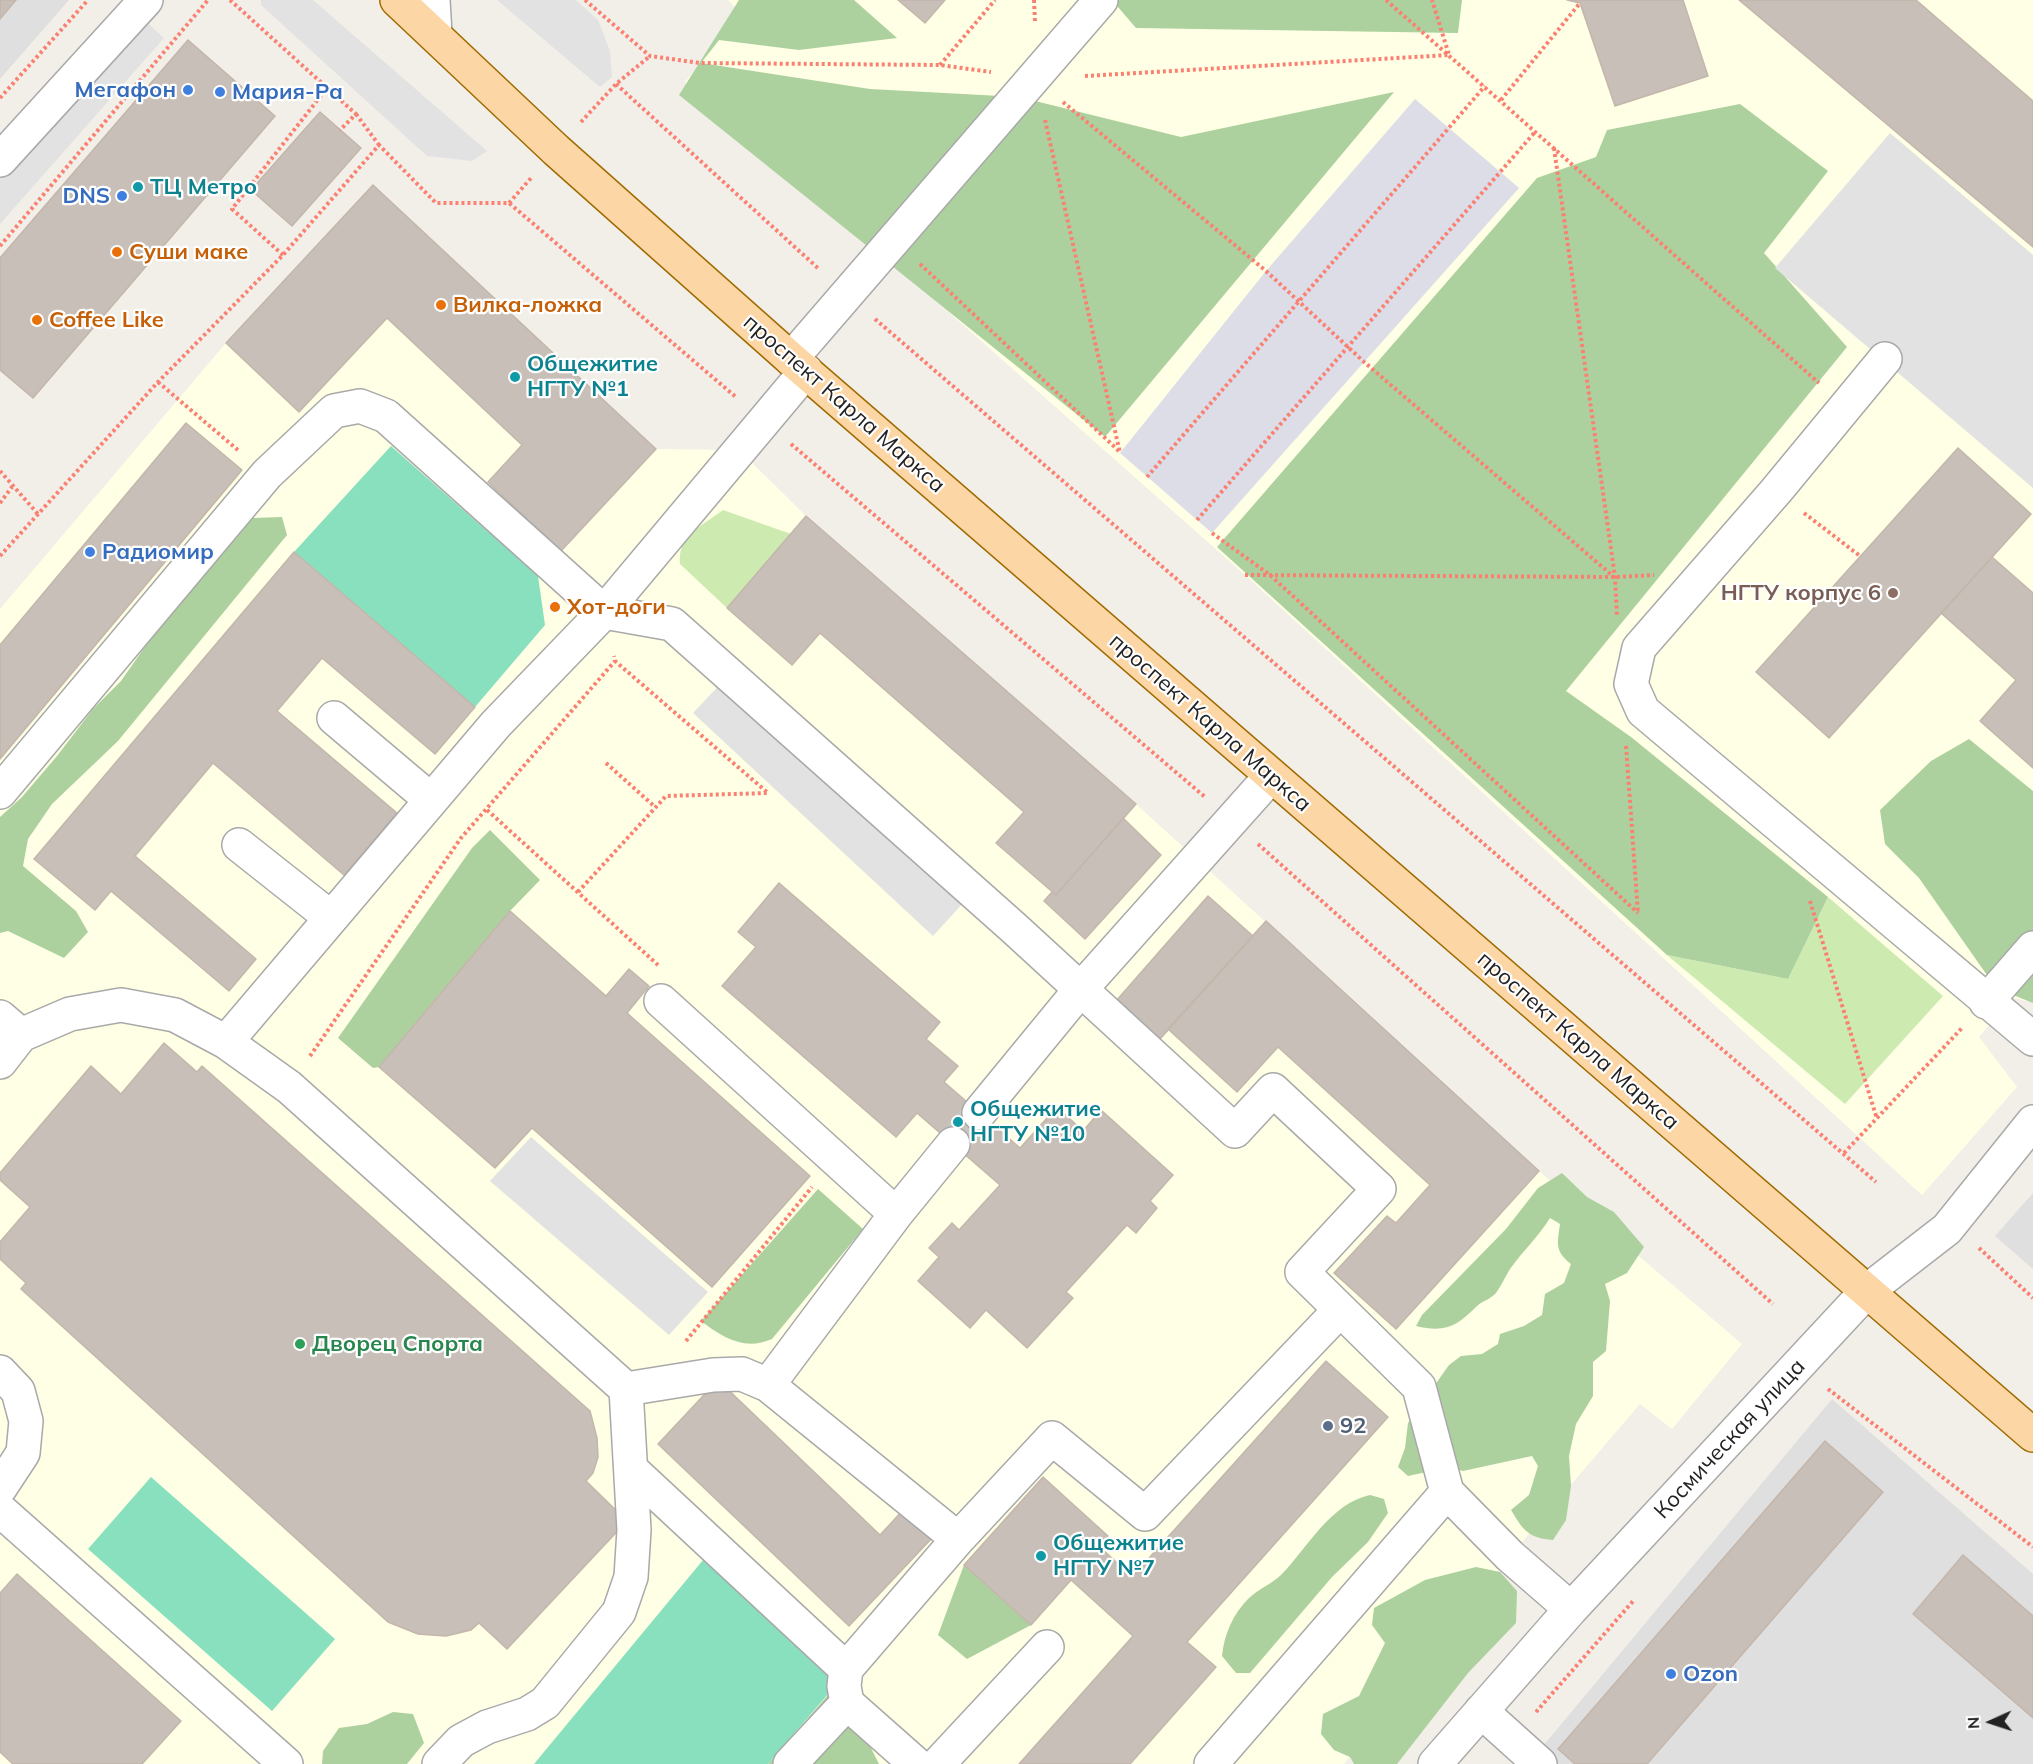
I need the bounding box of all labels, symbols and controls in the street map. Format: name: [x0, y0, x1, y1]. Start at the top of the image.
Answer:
place label: Мегафон: [74, 77, 176, 103]
place label: Мария-Ра: [232, 79, 343, 105]
marker: Мегафон: [181, 83, 195, 97]
marker: Мария-Ра: [213, 85, 227, 99]
place label: ТЦ Метро: [150, 174, 257, 200]
marker: ТЦ Метро: [131, 180, 145, 194]
place label: DNS: [62, 183, 110, 209]
marker: DNS: [115, 189, 129, 203]
place label: Суши маке: [129, 239, 248, 265]
marker: Суши маке: [110, 245, 124, 259]
place label: Вилка-ложка: [453, 292, 602, 318]
marker: Вилка-ложка: [434, 298, 448, 312]
place label: Coffee Like: [49, 307, 164, 333]
street label: проспект Карла Маркса: [738, 309, 950, 499]
marker: Coffee Like: [30, 313, 44, 327]
place label: Общежитие НГТУ №1: [527, 351, 658, 402]
marker: Общежитие НГТУ №1: [508, 370, 522, 384]
place label: Радиомир: [102, 539, 214, 565]
marker: Радиомир: [83, 545, 97, 559]
place label: НГТУ корпус 6: [1721, 580, 1881, 606]
marker: НГТУ корпус 6: [1886, 586, 1900, 600]
place label: Хот-доги: [567, 594, 666, 620]
marker: Хот-доги: [548, 600, 562, 614]
street label: проспект Карла Маркса: [1104, 628, 1316, 818]
street label: проспект Карла Маркса: [1472, 946, 1684, 1136]
place label: Общежитие НГТУ №10: [970, 1096, 1101, 1148]
marker: Общежитие НГТУ №10: [951, 1115, 965, 1129]
place label: Дворец Спорта: [312, 1331, 483, 1357]
marker: Дворец Спорта: [293, 1337, 307, 1351]
street label: Космическая улица: [1649, 1354, 1811, 1524]
place label: 92: [1340, 1413, 1366, 1439]
marker: 92: [1321, 1419, 1335, 1433]
place label: Общежитие НГТУ №7: [1053, 1530, 1184, 1582]
marker: Общежитие НГТУ №7: [1034, 1549, 1048, 1563]
place label: Ozon: [1683, 1661, 1738, 1687]
marker: Ozon: [1664, 1667, 1678, 1681]
north arrow: [1961, 1692, 2021, 1752]
text: N: [1963, 1716, 1983, 1730]

